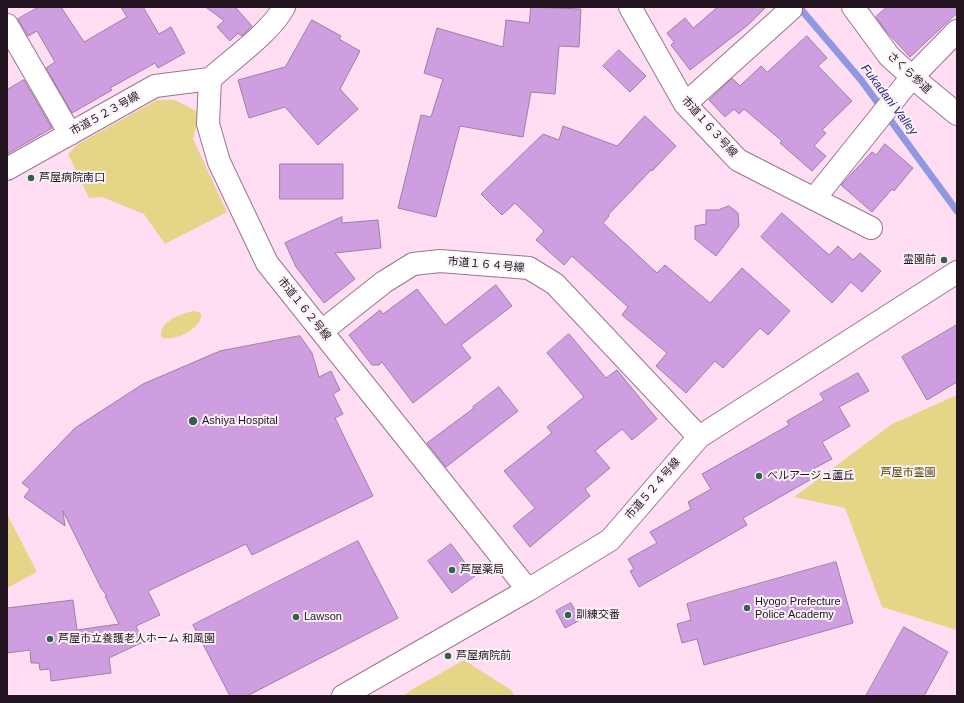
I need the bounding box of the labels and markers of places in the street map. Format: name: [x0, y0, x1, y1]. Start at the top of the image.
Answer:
place label: 芦屋病院南口: [39, 171, 105, 185]
marker: 芦屋病院南口: [26, 173, 36, 183]
place label: 霊園前: [903, 253, 936, 267]
marker: 霊園前: [939, 255, 949, 265]
place label: Ashiya Hospital: [202, 414, 278, 428]
marker: Ashiya Hospital: [187, 415, 199, 427]
place label: ベルアージュ蘆丘: [767, 469, 854, 483]
marker: ベルアージュ蘆丘: [754, 471, 764, 481]
place label: 芦屋薬局: [460, 563, 504, 577]
marker: 芦屋薬局: [447, 565, 457, 575]
place label: Hyogo Prefecture Police Academy: [755, 595, 841, 621]
marker: Hyogo Prefecture Police Academy: [742, 603, 752, 613]
place label: 訓練交番: [576, 608, 620, 622]
place label: Lawson: [304, 610, 342, 624]
marker: 訓練交番: [563, 610, 573, 620]
marker: Lawson: [291, 612, 301, 622]
place label: 芦屋市立養護老人ホーム 和風園: [58, 632, 215, 646]
marker: 芦屋市立養護老人ホーム 和風園: [45, 634, 55, 644]
place label: 芦屋病院前: [456, 649, 511, 663]
marker: 芦屋病院前: [443, 651, 453, 661]

